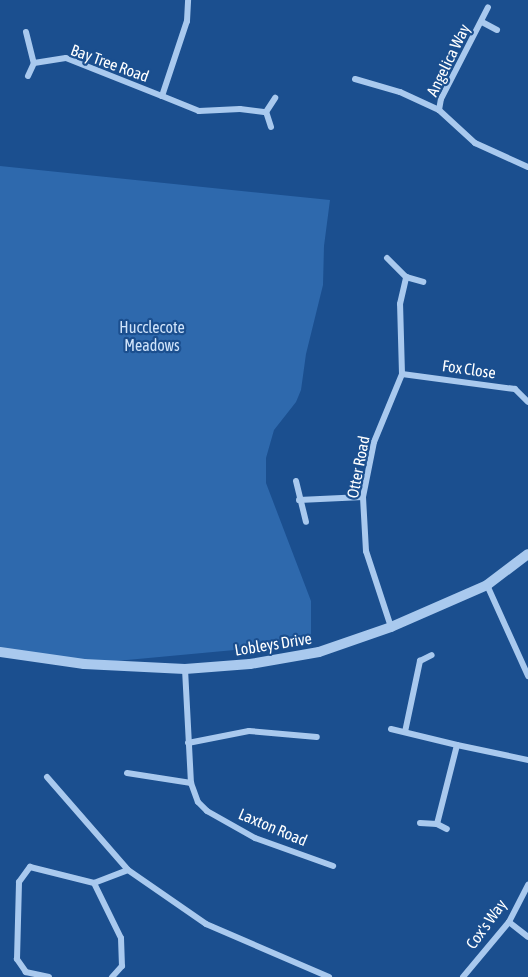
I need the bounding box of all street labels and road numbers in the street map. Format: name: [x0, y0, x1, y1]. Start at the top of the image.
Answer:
street label: Angelica Way: [422, 21, 474, 99]
street label: Bay Tree Road: [68, 40, 152, 86]
street label: Fox Close: [441, 356, 497, 382]
street label: Otter Road: [343, 434, 373, 500]
street label: Lobleys Drive: [233, 628, 313, 660]
street label: Laxton Road: [236, 804, 310, 850]
street label: Cox's Way: [462, 895, 510, 953]

